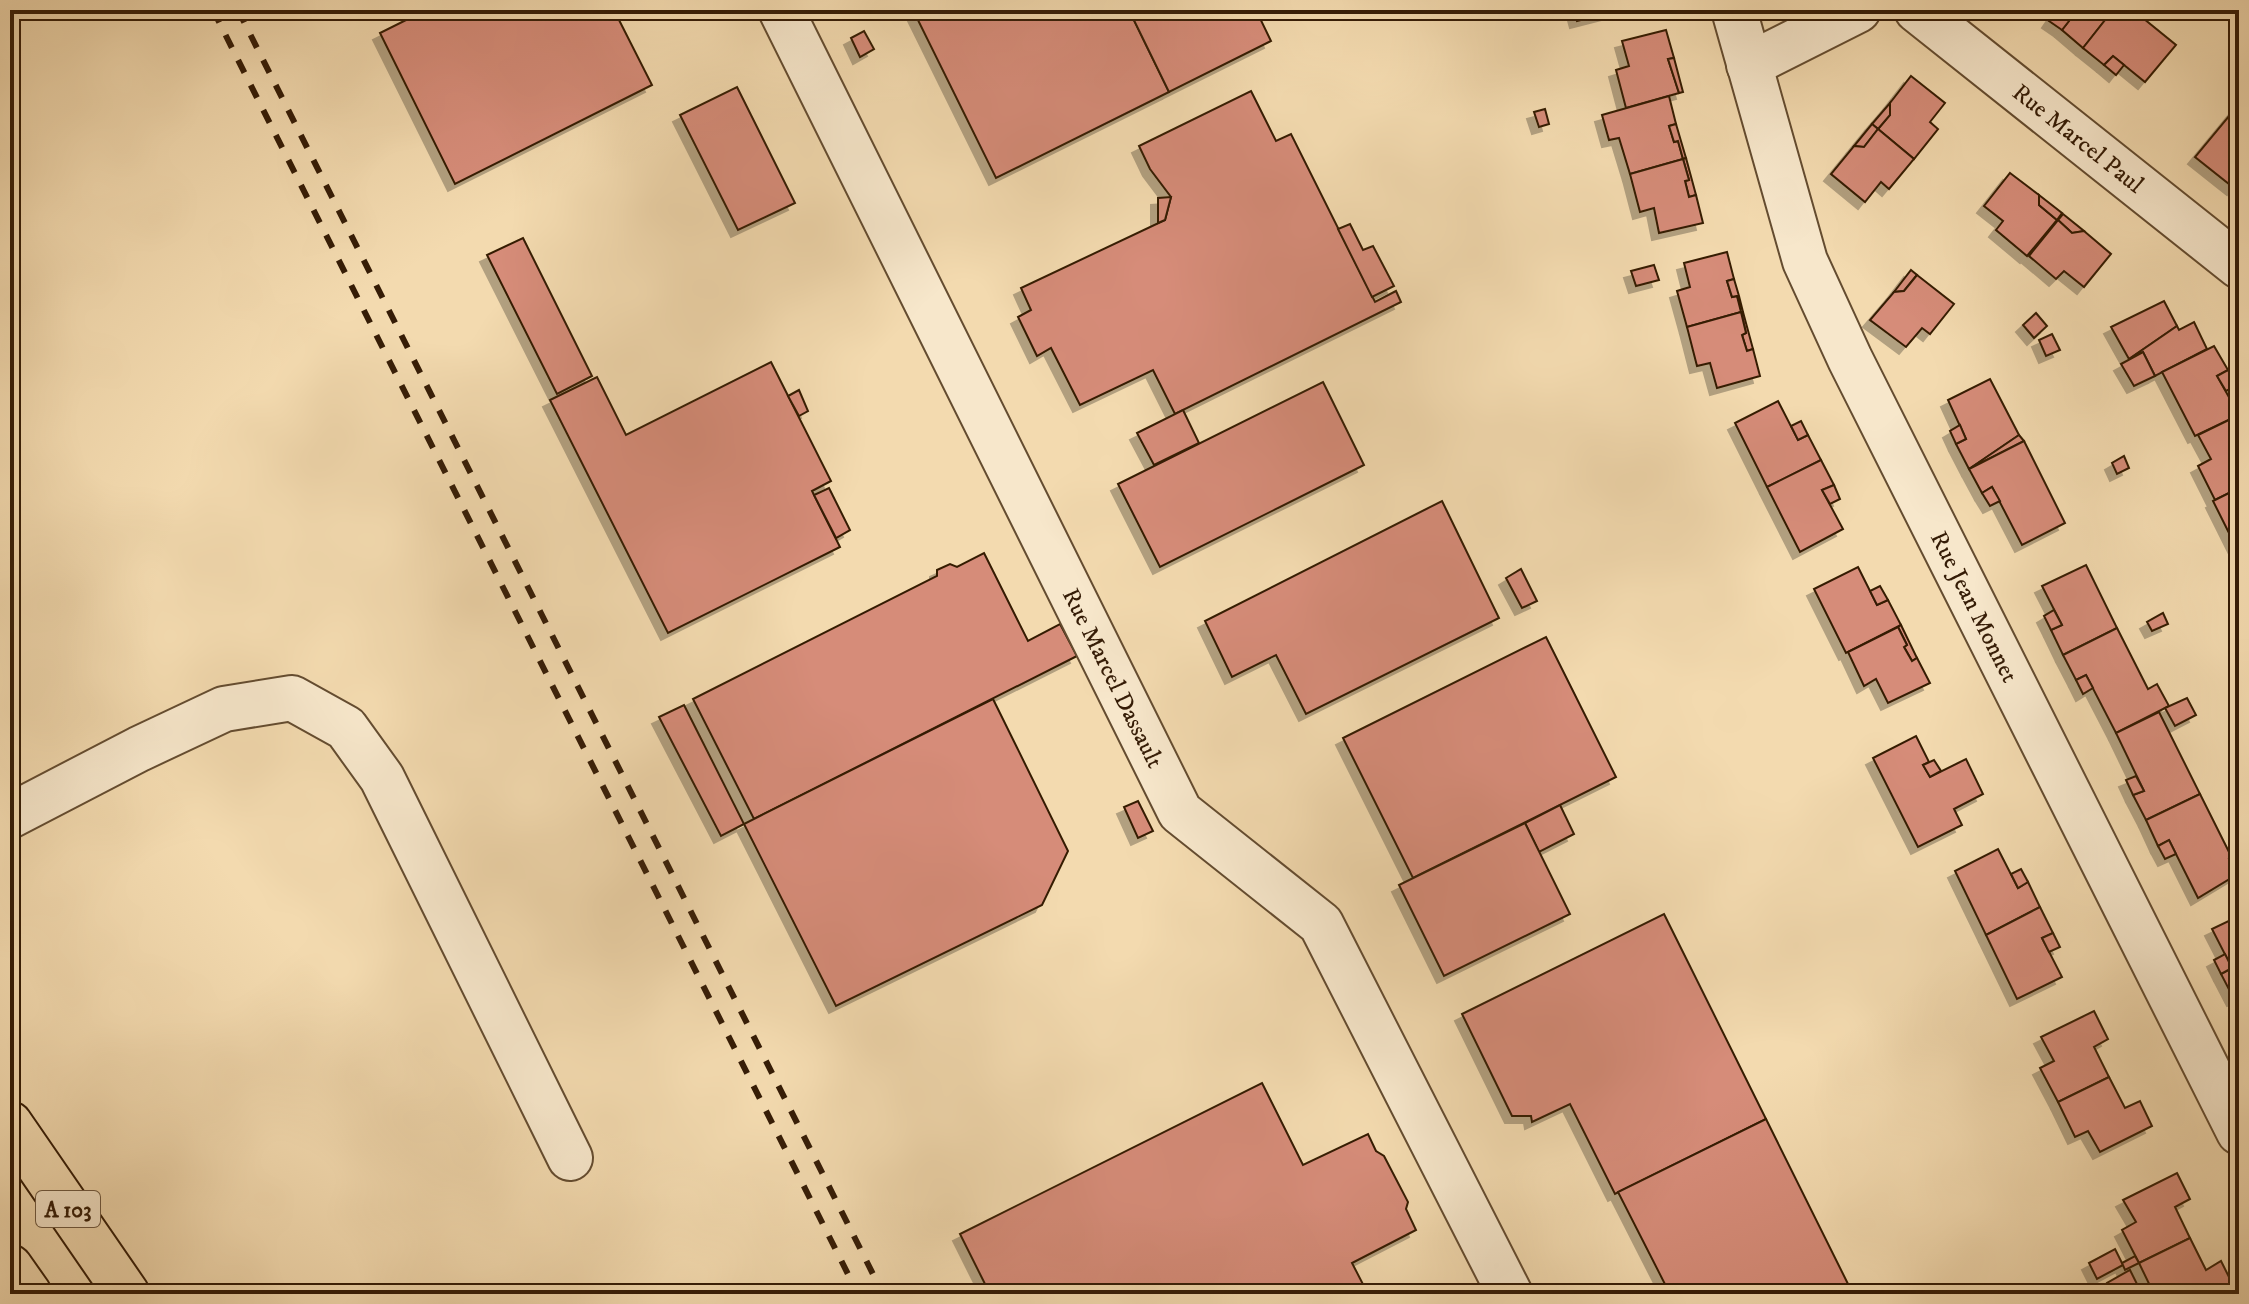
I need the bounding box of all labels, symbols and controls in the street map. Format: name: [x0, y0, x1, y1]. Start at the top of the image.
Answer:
street label: Rue Marcel Paul: [2006, 78, 2150, 201]
street label: Rue Jean Monnet: [1923, 526, 2025, 688]
street label: Rue Marcel Dassault: [1055, 583, 1170, 774]
road number: A 103: [36, 1191, 100, 1227]

